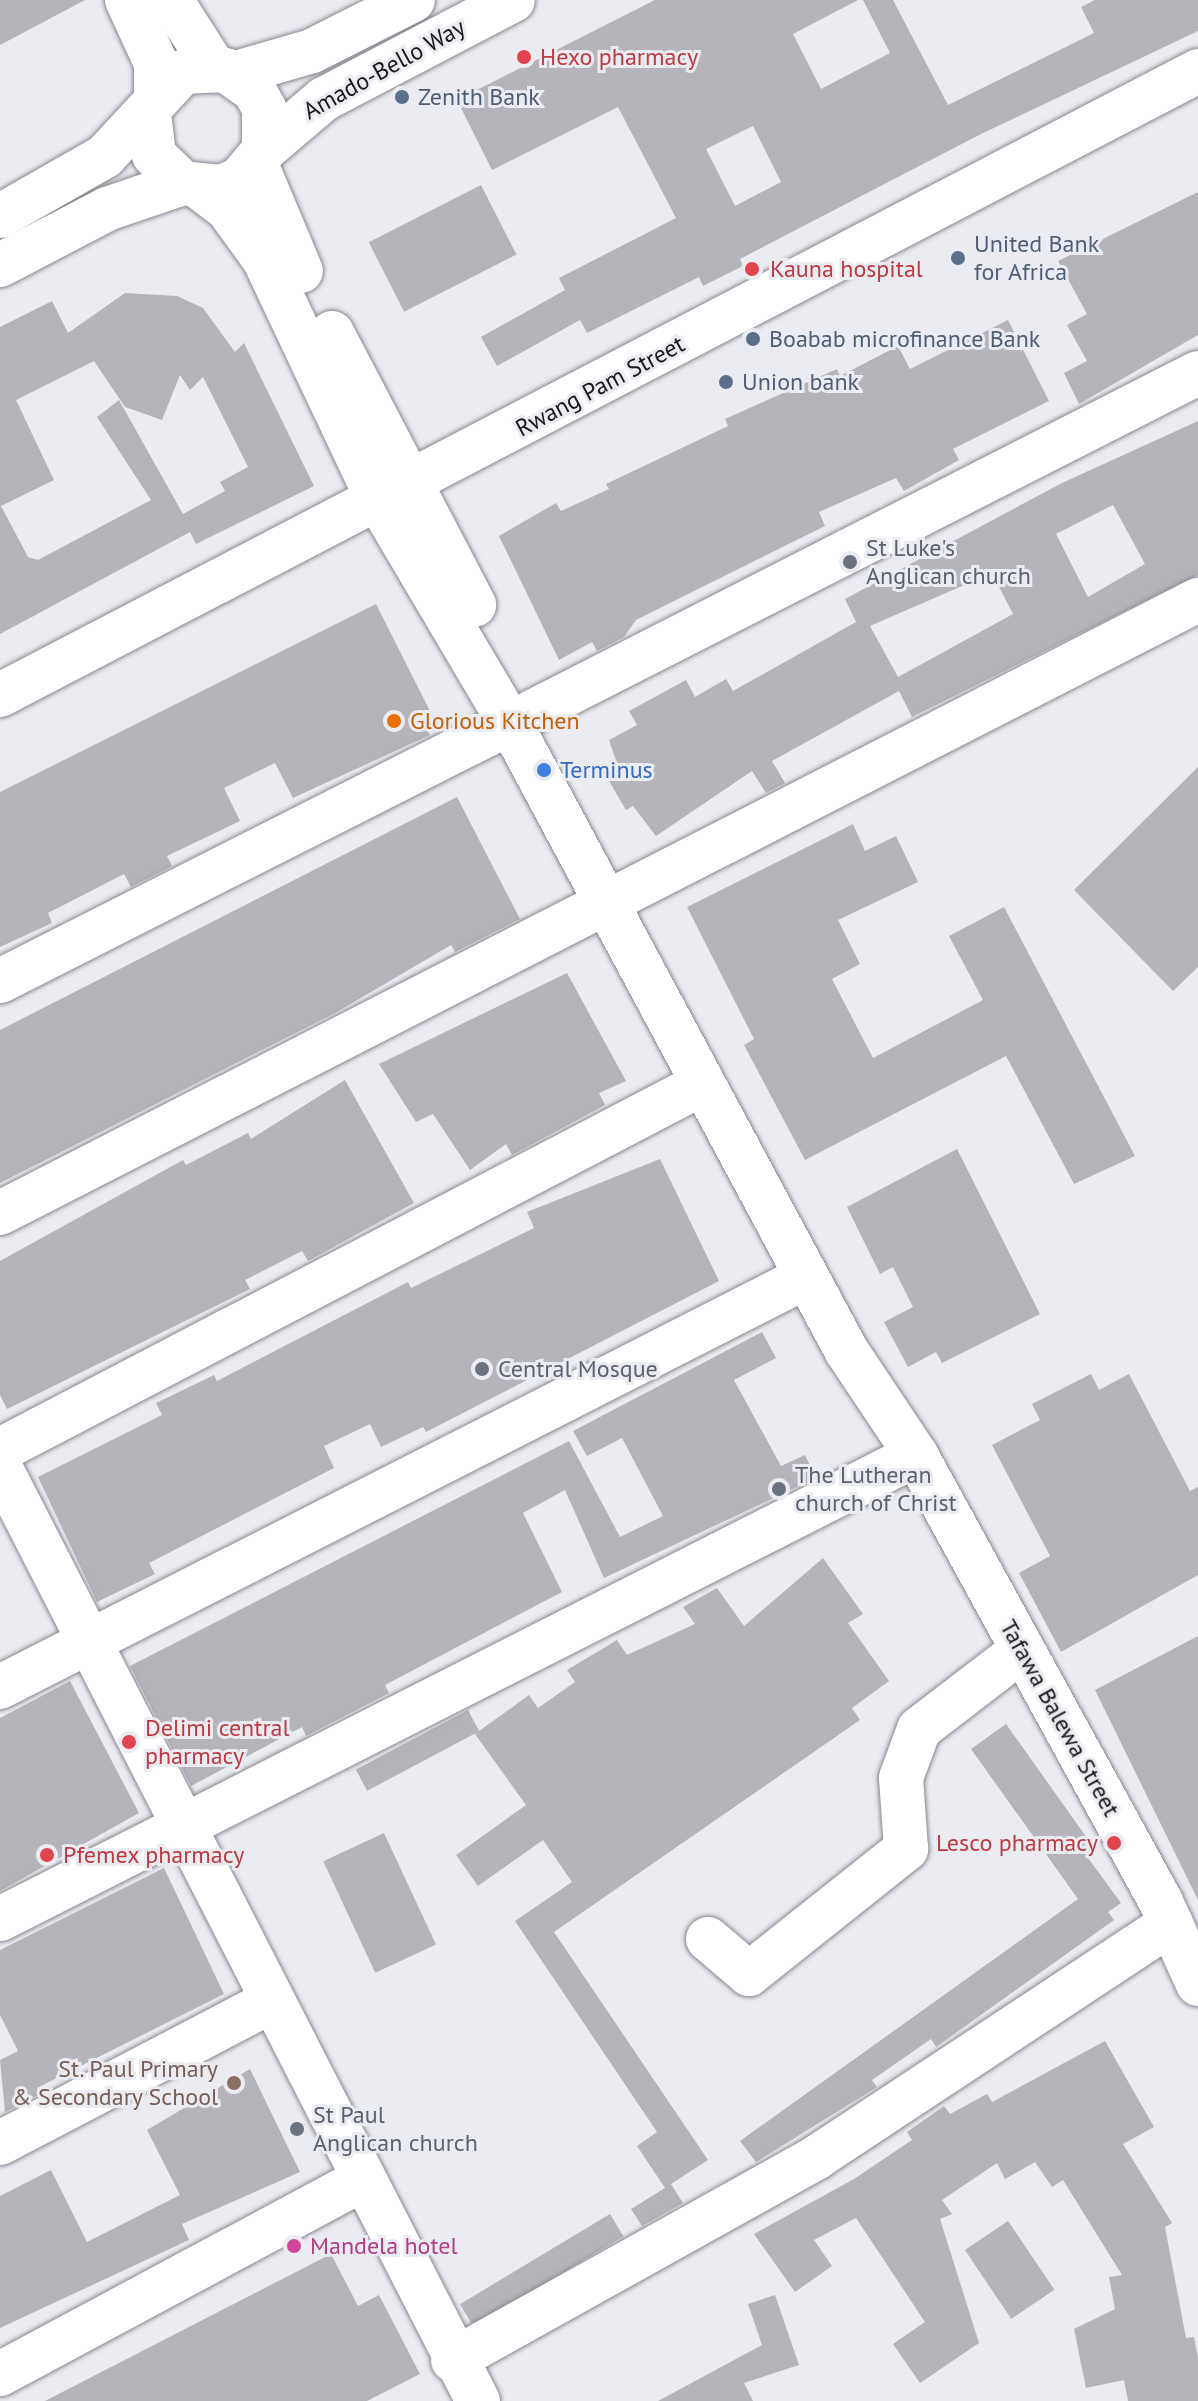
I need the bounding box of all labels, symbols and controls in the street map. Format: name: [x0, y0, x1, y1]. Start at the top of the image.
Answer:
street label: Amado-Bello Way: [298, 12, 470, 126]
place label: Hexo pharmacy: [540, 43, 698, 71]
marker: Hexo pharmacy: [515, 48, 533, 66]
place label: Zenith Bank: [418, 83, 540, 111]
marker: Zenith Bank: [393, 88, 411, 106]
place label: United Bank for Africa: [974, 230, 1099, 286]
marker: United Bank for Africa: [949, 249, 967, 267]
place label: Kauna hospital: [770, 255, 923, 283]
marker: Kauna hospital: [741, 258, 763, 280]
place label: Boabab microfinance Bank: [769, 325, 1040, 353]
street label: Rwang Pam Street: [511, 329, 689, 443]
marker: Boabab microfinance Bank: [744, 330, 762, 348]
place label: Union bank: [742, 368, 859, 396]
marker: Union bank: [717, 373, 735, 391]
place label: St Luke's Anglican church: [866, 534, 1031, 590]
marker: St Luke's Anglican church: [841, 553, 859, 571]
place label: Glorious Kitchen: [410, 707, 580, 735]
marker: Glorious Kitchen: [385, 712, 403, 730]
place label: Terminus: [560, 756, 653, 784]
marker: Terminus: [535, 761, 553, 779]
place label: Central Mosque: [498, 1355, 658, 1383]
marker: Central Mosque: [473, 1360, 491, 1378]
place label: The Lutheran church of Christ: [795, 1461, 957, 1517]
marker: The Lutheran church of Christ: [770, 1480, 788, 1498]
street label: Tafawa Balewa Street: [994, 1615, 1126, 1821]
place label: Delimi central pharmacy: [145, 1714, 289, 1770]
marker: Delimi central pharmacy: [120, 1733, 138, 1751]
place label: Lesco pharmacy: [936, 1829, 1098, 1857]
marker: Lesco pharmacy: [1105, 1834, 1123, 1852]
place label: Pfemex pharmacy: [63, 1841, 245, 1869]
marker: Pfemex pharmacy: [38, 1846, 56, 1864]
place label: St. Paul Primary & Secondary School: [11, 2055, 218, 2111]
marker: St. Paul Primary & Secondary School: [225, 2074, 243, 2092]
place label: St Paul Anglican church: [313, 2101, 478, 2157]
marker: St Paul Anglican church: [288, 2120, 306, 2138]
place label: Mandela hotel: [310, 2232, 458, 2260]
marker: Mandela hotel: [285, 2237, 303, 2255]

